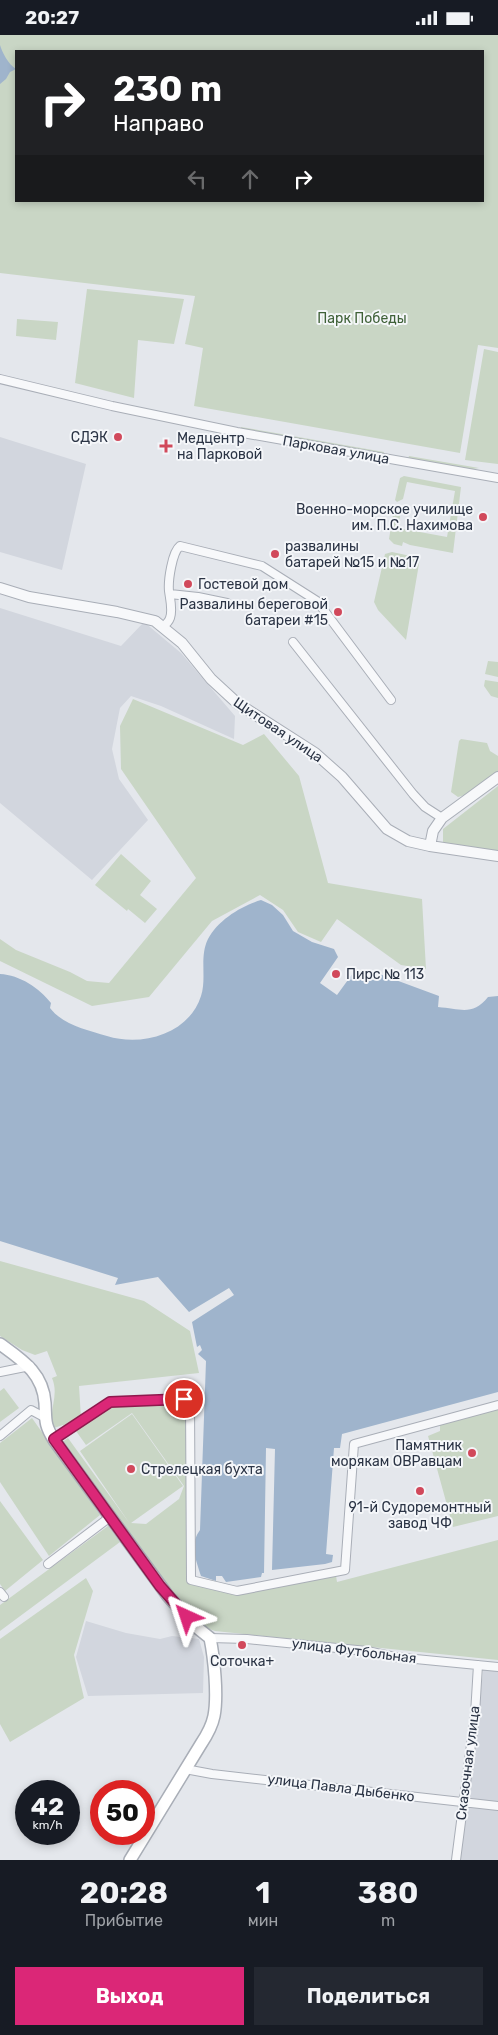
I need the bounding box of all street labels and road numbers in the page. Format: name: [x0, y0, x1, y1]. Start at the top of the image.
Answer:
street label: Парковая улица: [281, 432, 391, 468]
street label: Щитовая улица: [230, 694, 326, 766]
street label: улица Футбольная: [291, 1635, 417, 1667]
street label: Сказочная улица: [453, 1705, 483, 1821]
street label: улица Павла Дыбенко: [266, 1771, 416, 1805]

